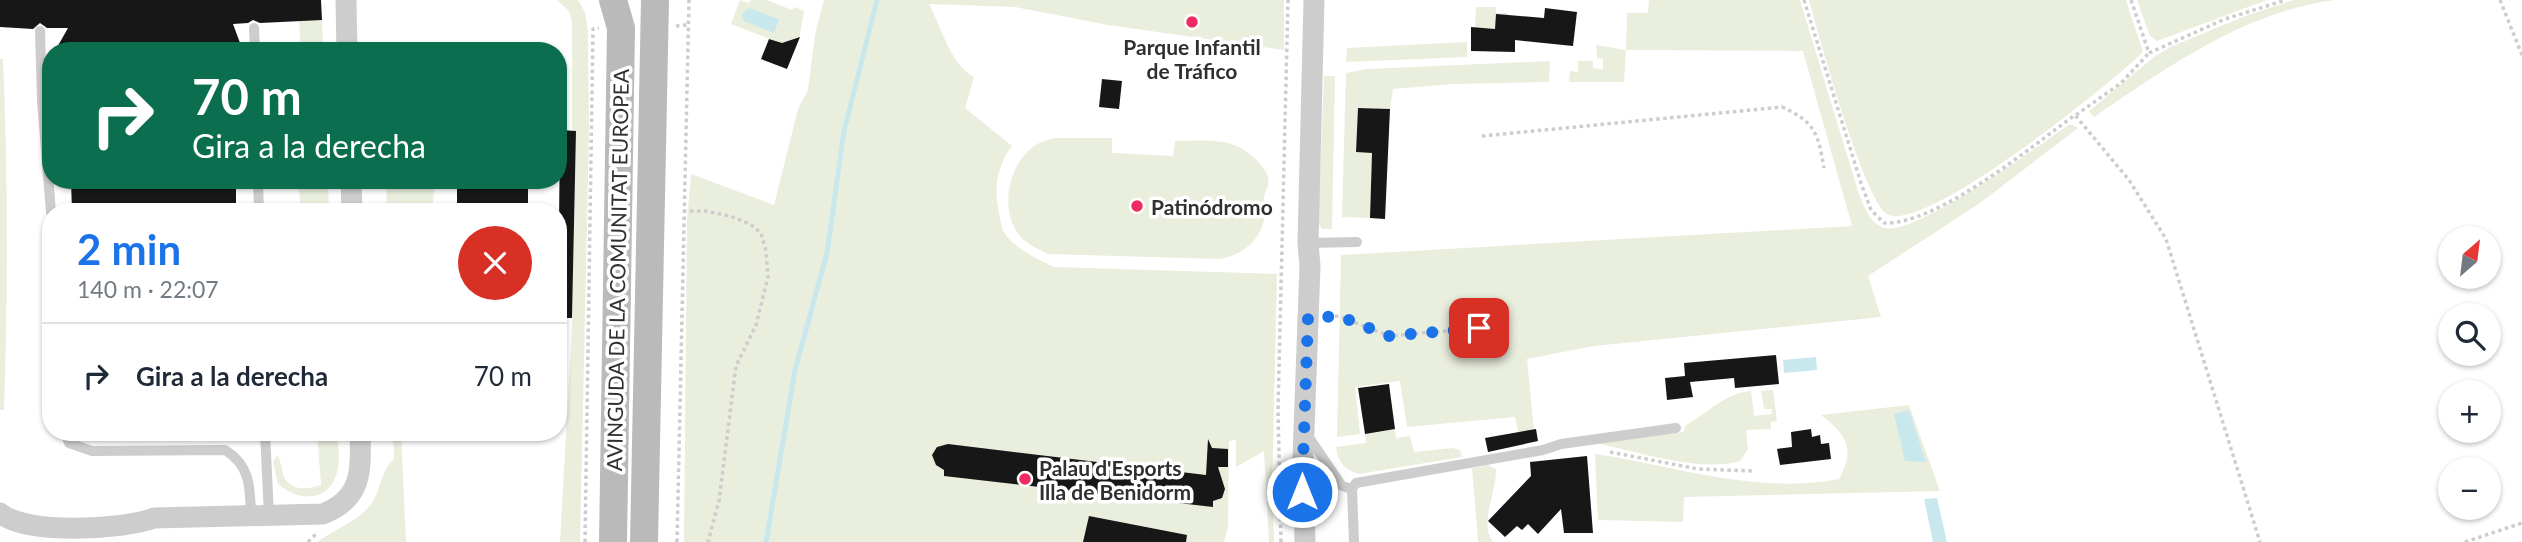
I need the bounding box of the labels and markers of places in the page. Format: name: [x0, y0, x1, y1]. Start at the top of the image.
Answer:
marker: Parque Infantil de Tráfico: [1184, 14, 1200, 30]
place label: Parque Infantil de Tráfico: [1123, 34, 1261, 83]
place label: Patinódromo: [1151, 194, 1273, 219]
marker: Patinódromo: [1129, 198, 1145, 214]
pin: [1449, 298, 1509, 358]
place label: Palau d'Esports Illa de Benidorm: [1039, 455, 1191, 504]
marker: Palau d'Esports Illa de Benidorm: [1017, 471, 1033, 487]

